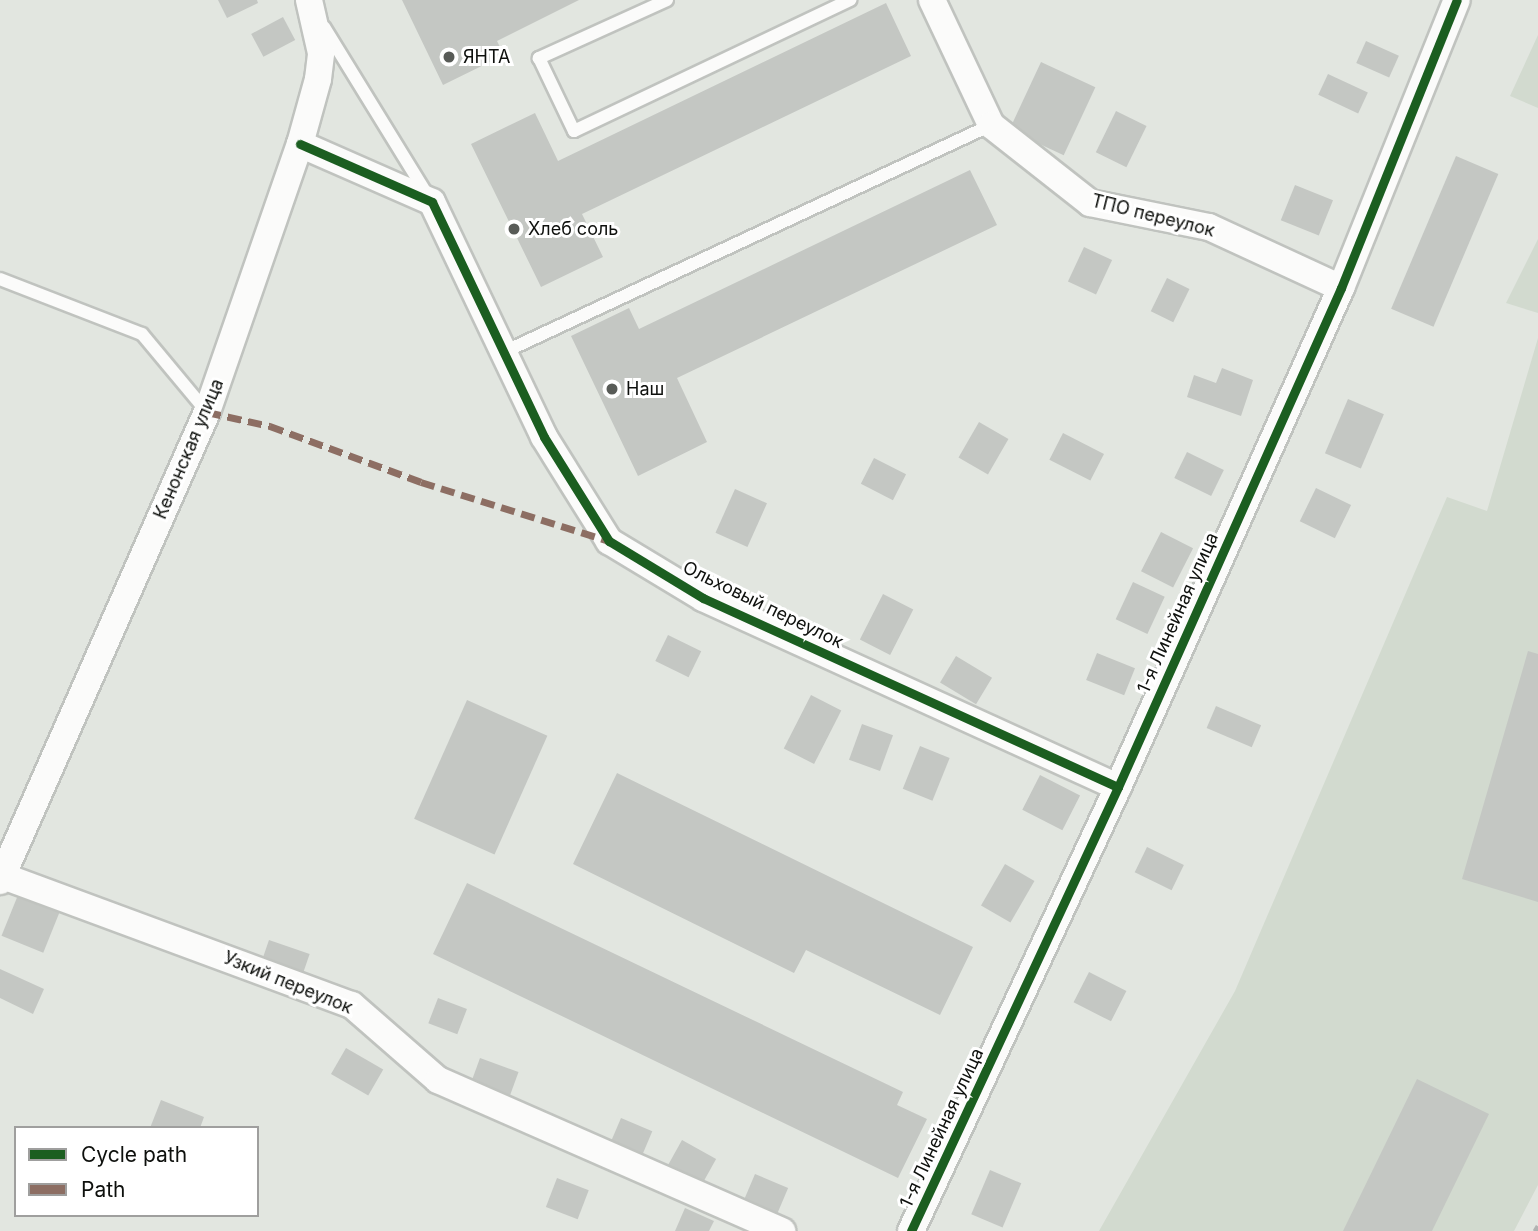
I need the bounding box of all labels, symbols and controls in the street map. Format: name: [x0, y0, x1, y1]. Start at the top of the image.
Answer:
place label: ЯНТА: [463, 46, 510, 68]
marker: ЯНТА: [441, 49, 457, 65]
street label: ТПО переулок: [1089, 190, 1217, 242]
place label: Хлеб соль: [528, 218, 618, 240]
marker: Хлеб соль: [506, 221, 522, 237]
street label: Кенонская улица: [150, 376, 228, 522]
place label: Наш: [626, 378, 664, 400]
marker: Наш: [604, 381, 620, 397]
street label: 1-я Линейная улица: [1133, 529, 1223, 697]
street label: Ольховый переулок: [679, 557, 847, 653]
street label: Узкий переулок: [220, 947, 356, 1019]
street label: 1-я Линейная улица: [896, 1045, 988, 1211]
legend: [14, 1126, 259, 1217]
text: Cycle path: [81, 1142, 187, 1167]
text: Path: [81, 1177, 126, 1202]

